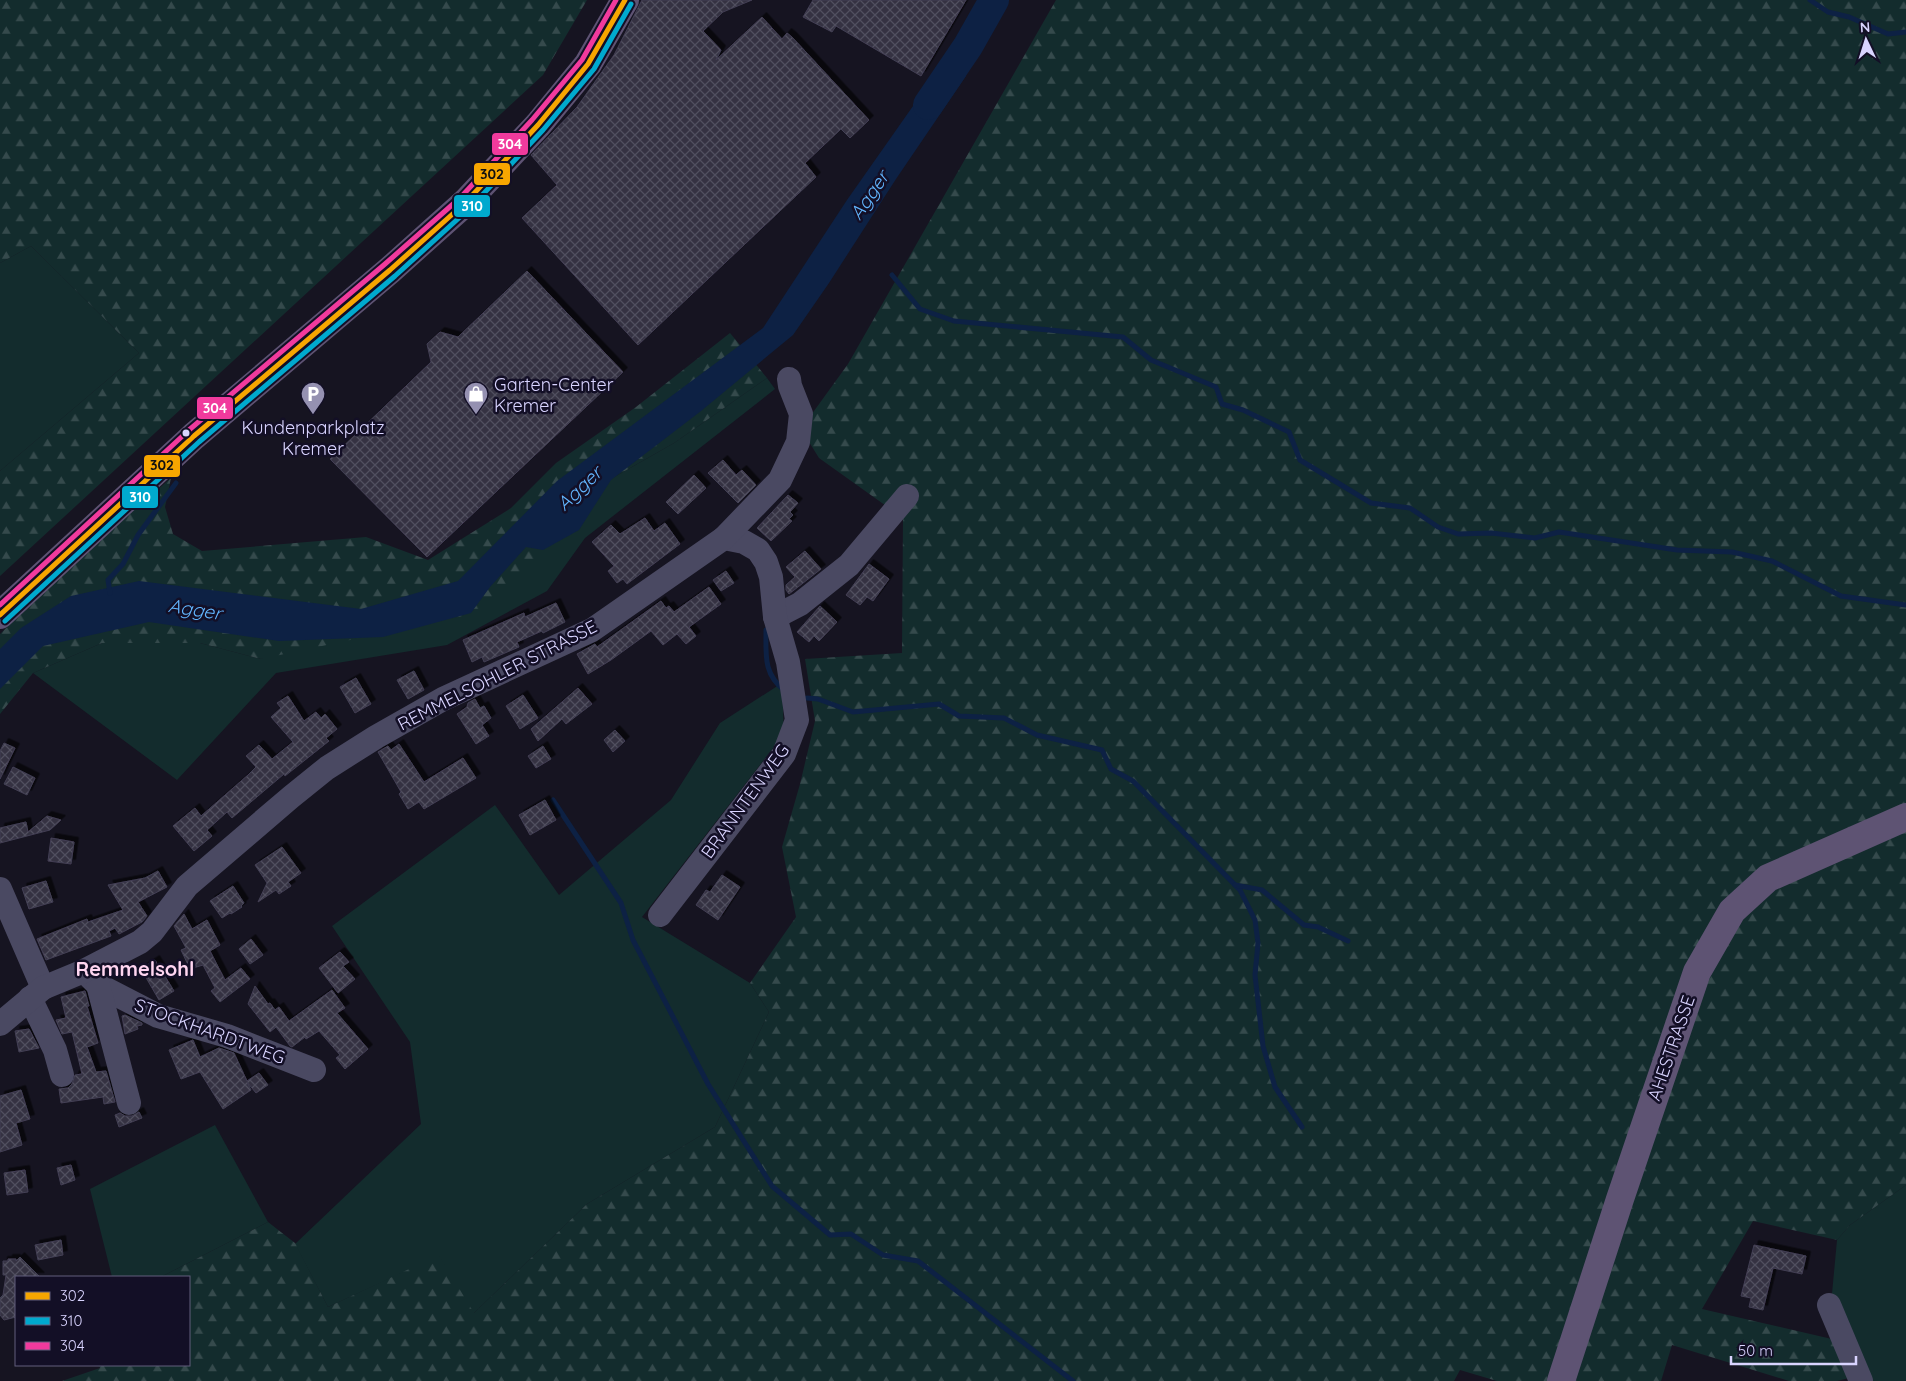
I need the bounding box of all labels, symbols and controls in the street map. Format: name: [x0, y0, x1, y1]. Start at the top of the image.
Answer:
north arrow: [1841, 15, 1891, 65]
text: N: [1859, 18, 1871, 36]
line badge: 304: [491, 132, 529, 156]
text: 304: [498, 135, 522, 153]
line badge: 302: [473, 162, 511, 186]
water label: Agger: [844, 164, 895, 224]
text: 302: [480, 165, 504, 183]
line badge: 310: [453, 194, 491, 218]
text: 310: [461, 197, 483, 215]
place label: Garten-Center Kremer: [494, 373, 614, 417]
parking icon: Kundenparkplatz Kremer: [300, 381, 326, 415]
shop icon: Garten-Center Kremer: [463, 381, 489, 415]
line badge: 304: [196, 396, 234, 420]
text: 304: [203, 399, 227, 417]
place label: Kundenparkplatz Kremer: [241, 416, 385, 460]
unlabelled marker: [181, 428, 191, 438]
line badge: 302: [143, 454, 181, 478]
text: 302: [150, 456, 174, 474]
water label: Agger: [551, 459, 609, 515]
line badge: 310: [121, 485, 159, 509]
text: 310: [129, 488, 151, 506]
water label: Agger: [167, 593, 226, 625]
street label: REMMELSOHLER STRASSE: [393, 615, 601, 735]
street label: BRANNTENWEG: [696, 739, 794, 863]
district label: Remmelsohl: [76, 956, 194, 981]
street label: AHESTRASSE: [1642, 992, 1700, 1104]
street label: STOCKHARDTWEG: [131, 993, 289, 1069]
legend: [15, 1276, 190, 1366]
text: 302: [60, 1286, 85, 1305]
text: 310: [60, 1311, 82, 1330]
scale bar: [1731, 1334, 1856, 1366]
text: 304: [60, 1336, 85, 1355]
text: 50 m: [1738, 1341, 1773, 1360]

